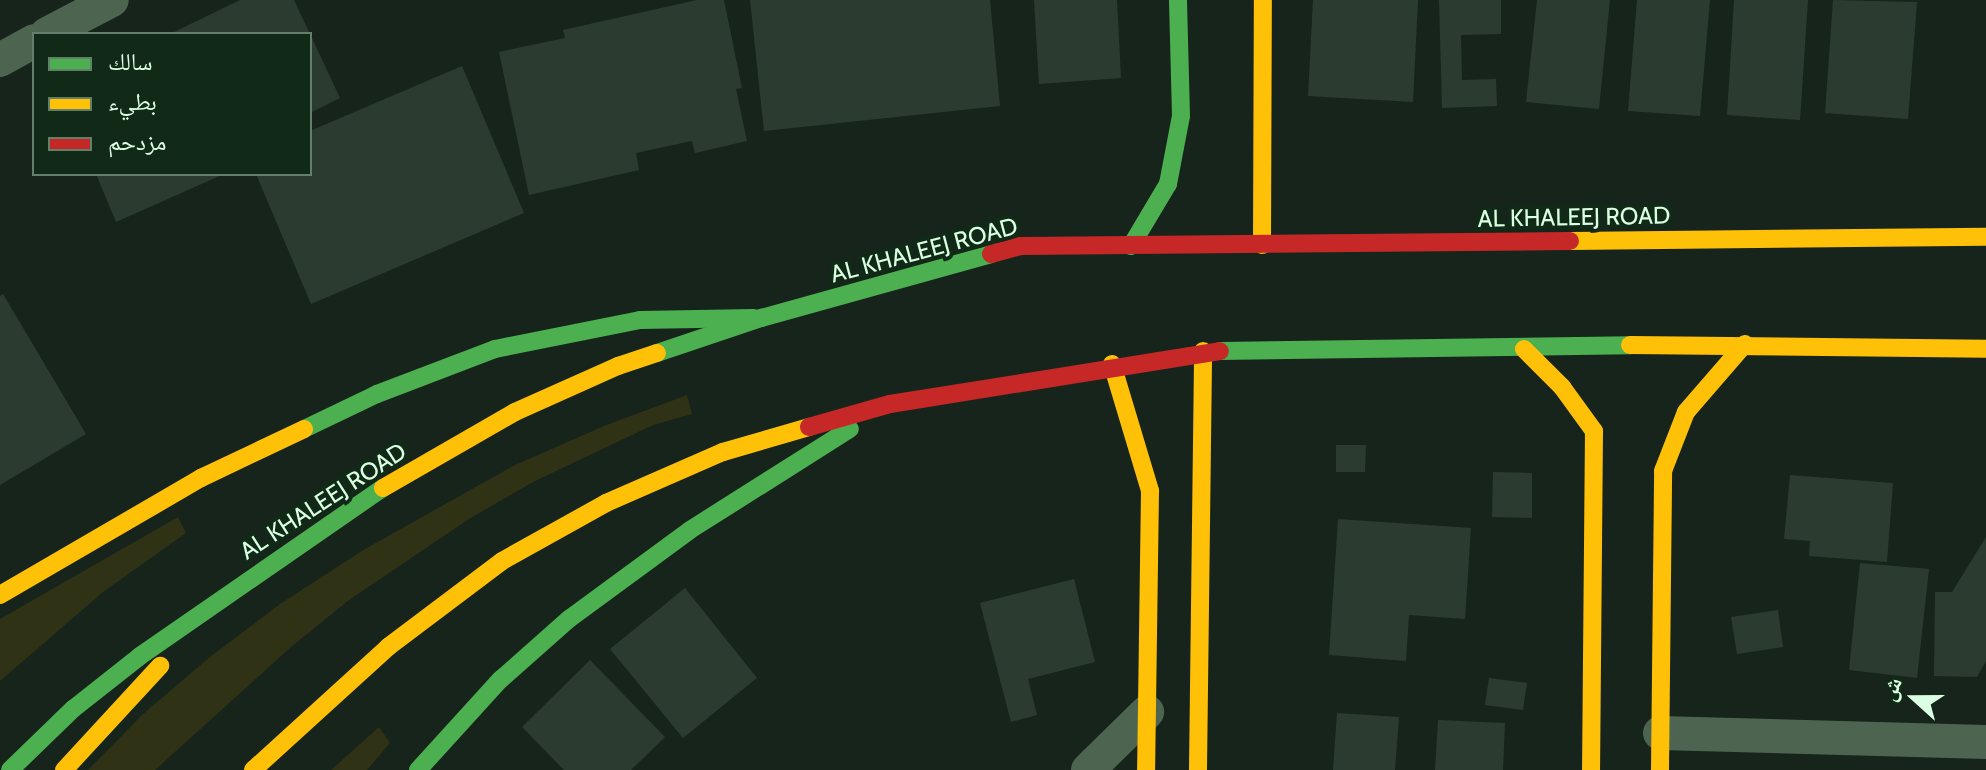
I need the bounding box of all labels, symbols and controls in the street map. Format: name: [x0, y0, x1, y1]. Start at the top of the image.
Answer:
legend: [32, 32, 312, 176]
text: سالك: [108, 47, 153, 76]
text: بطيء: [108, 87, 157, 116]
text: مزدحم: [108, 127, 167, 156]
street label: AL KHALEEJ ROAD: [1477, 201, 1671, 233]
street label: AL KHALEEJ ROAD: [827, 211, 1021, 289]
street label: AL KHALEEJ ROAD: [234, 436, 412, 566]
north arrow: [1874, 658, 1954, 738]
text: ش: [1874, 673, 1908, 705]

